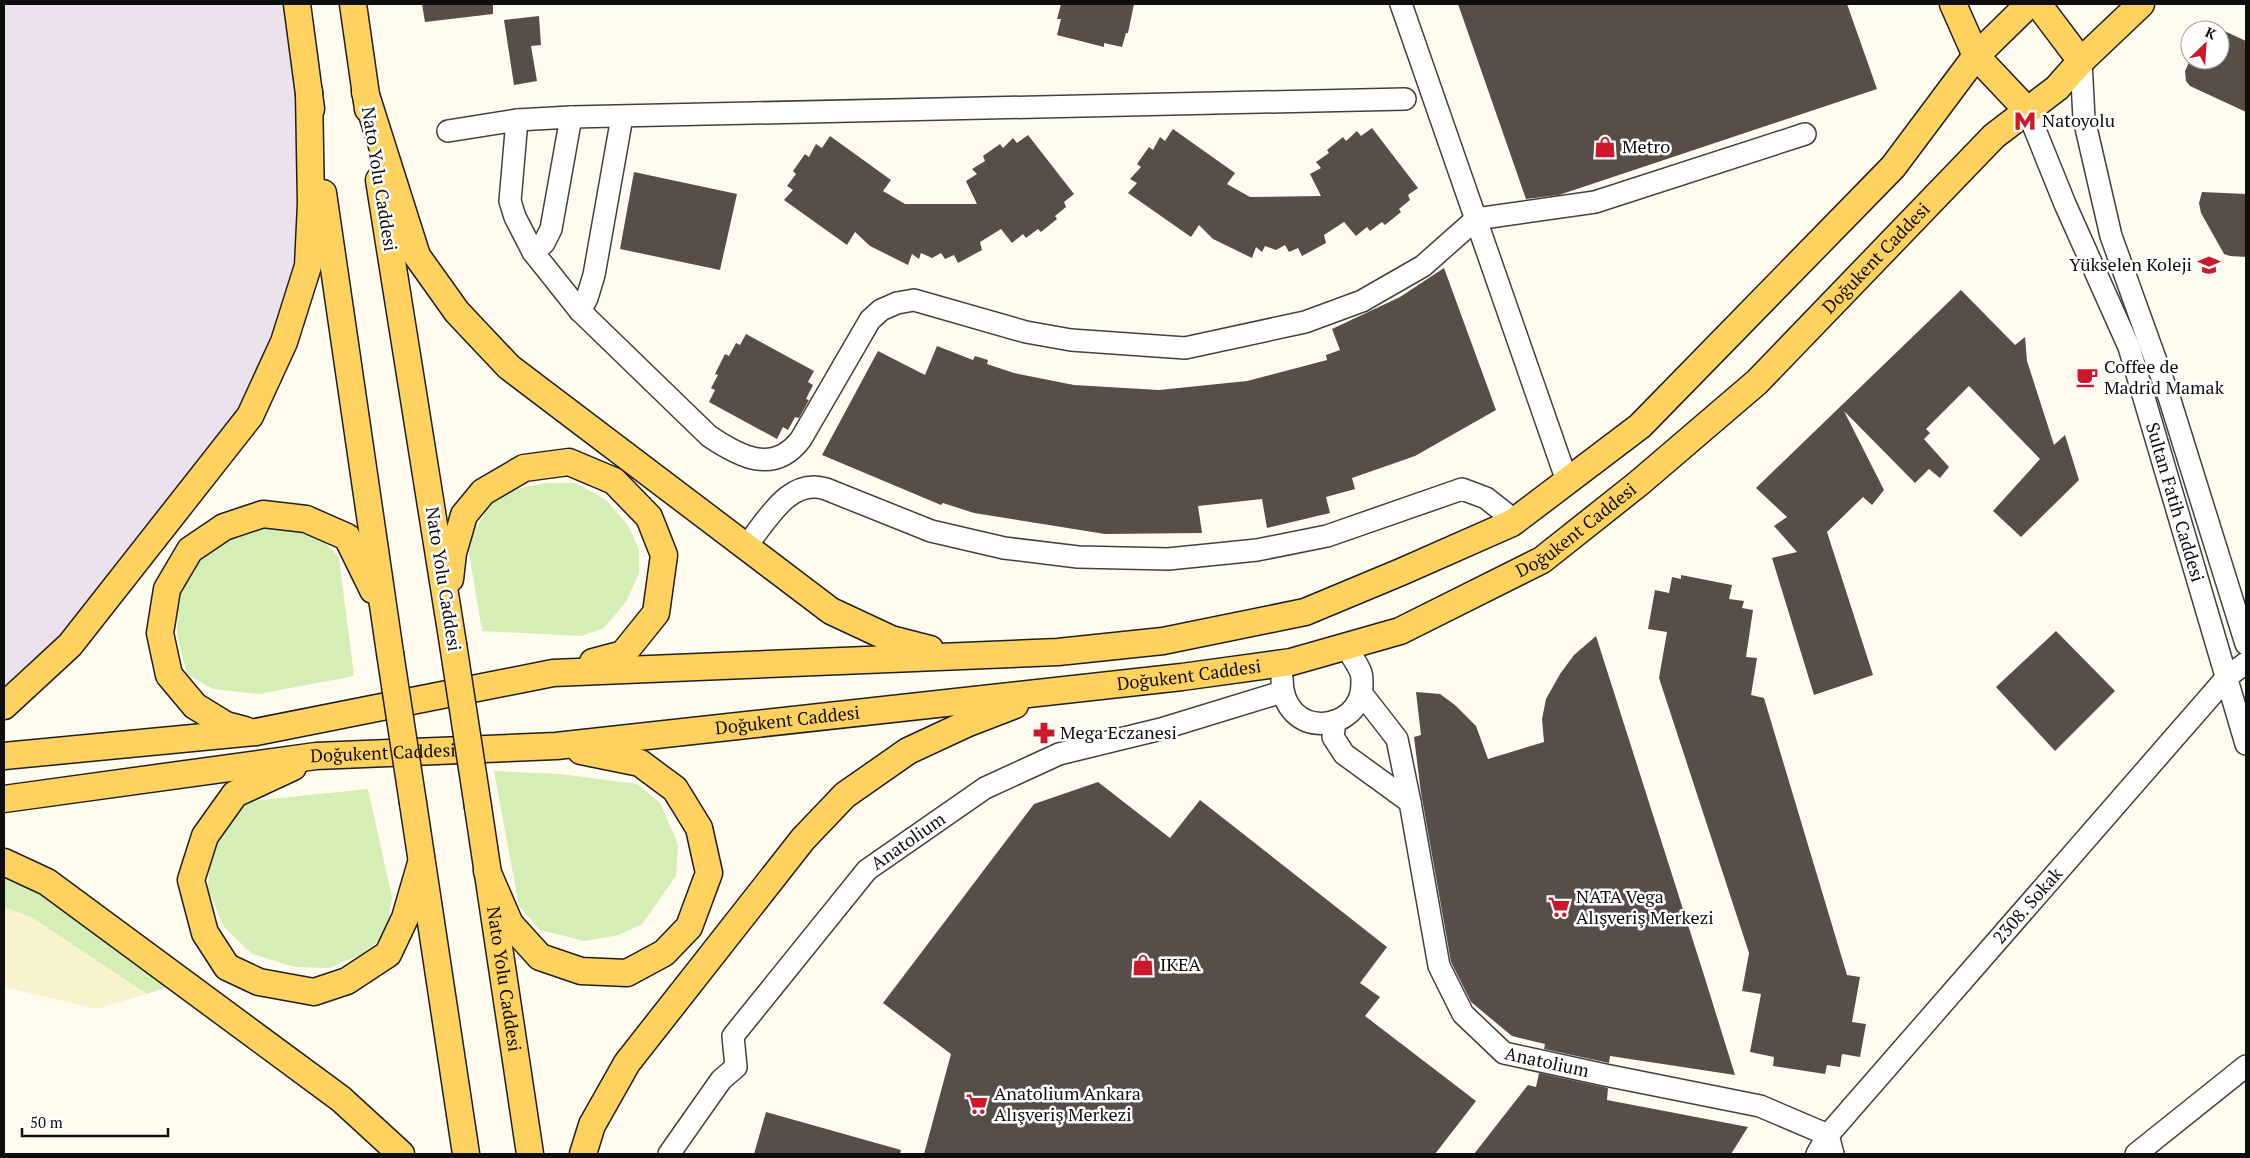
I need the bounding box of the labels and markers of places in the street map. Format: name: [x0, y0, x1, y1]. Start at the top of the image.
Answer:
metro station icon: Natoyolu: [2012, 108, 2038, 134]
place label: Natoyolu: [2042, 108, 2115, 132]
shop icon: Metro: [1592, 134, 1618, 160]
place label: Metro: [1622, 134, 1670, 158]
place label: Yükselen Koleji: [2069, 252, 2192, 276]
school or university icon: Yükselen Koleji: [2196, 252, 2222, 278]
place label: Coffee de Madrid Mamak: [2104, 354, 2225, 399]
cafe icon: Coffee de Madrid Mamak: [2074, 364, 2100, 390]
pharmacy icon: Mega Eczanesi: [1031, 720, 1057, 746]
place label: Mega Eczanesi: [1060, 720, 1177, 744]
place label: NATA Vega Alışveriş Merkezi: [1576, 884, 1714, 929]
supermarket icon: NATA Vega Alışveriş Merkezi: [1546, 894, 1572, 920]
shop icon: IKEA: [1130, 952, 1156, 978]
place label: IKEA: [1160, 952, 1201, 976]
place label: Anatolium Ankara Alışveriş Merkezi: [994, 1081, 1141, 1126]
supermarket icon: Anatolium Ankara Alışveriş Merkezi: [964, 1091, 990, 1117]

